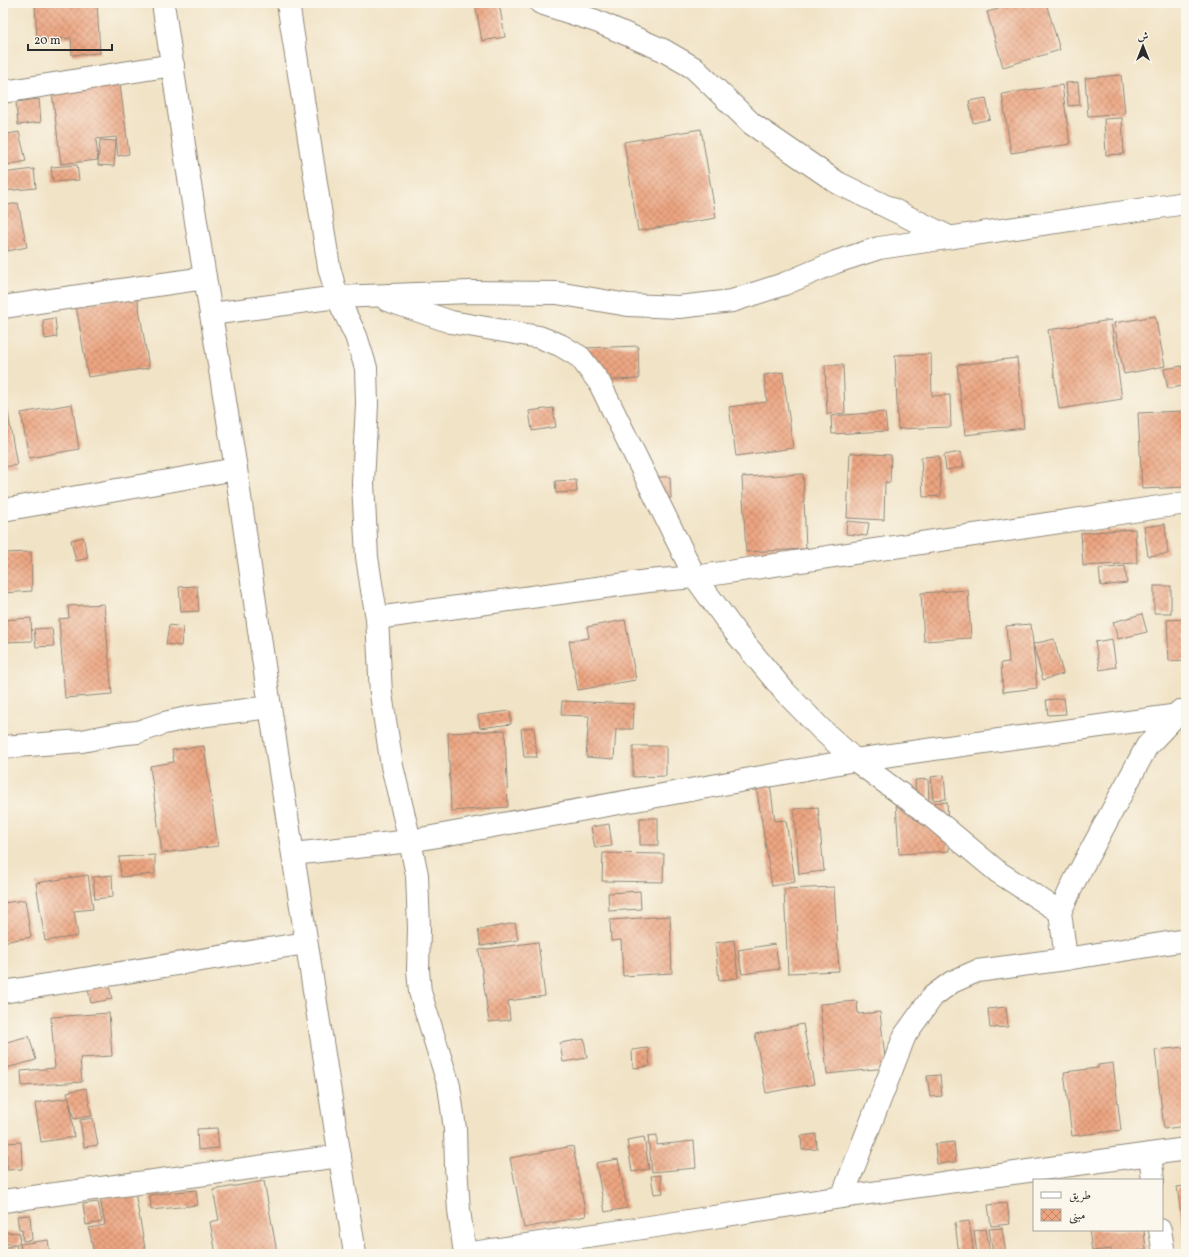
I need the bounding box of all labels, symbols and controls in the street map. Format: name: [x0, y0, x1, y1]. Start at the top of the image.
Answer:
scale bar: [28, 26, 112, 52]
north arrow: [1123, 26, 1163, 66]
text: ش: [1138, 30, 1149, 45]
text: 20 m: [34, 33, 61, 49]
legend: [1033, 1179, 1163, 1231]
text: طريق: [1069, 1188, 1091, 1204]
text: مبنى: [1069, 1208, 1085, 1224]

